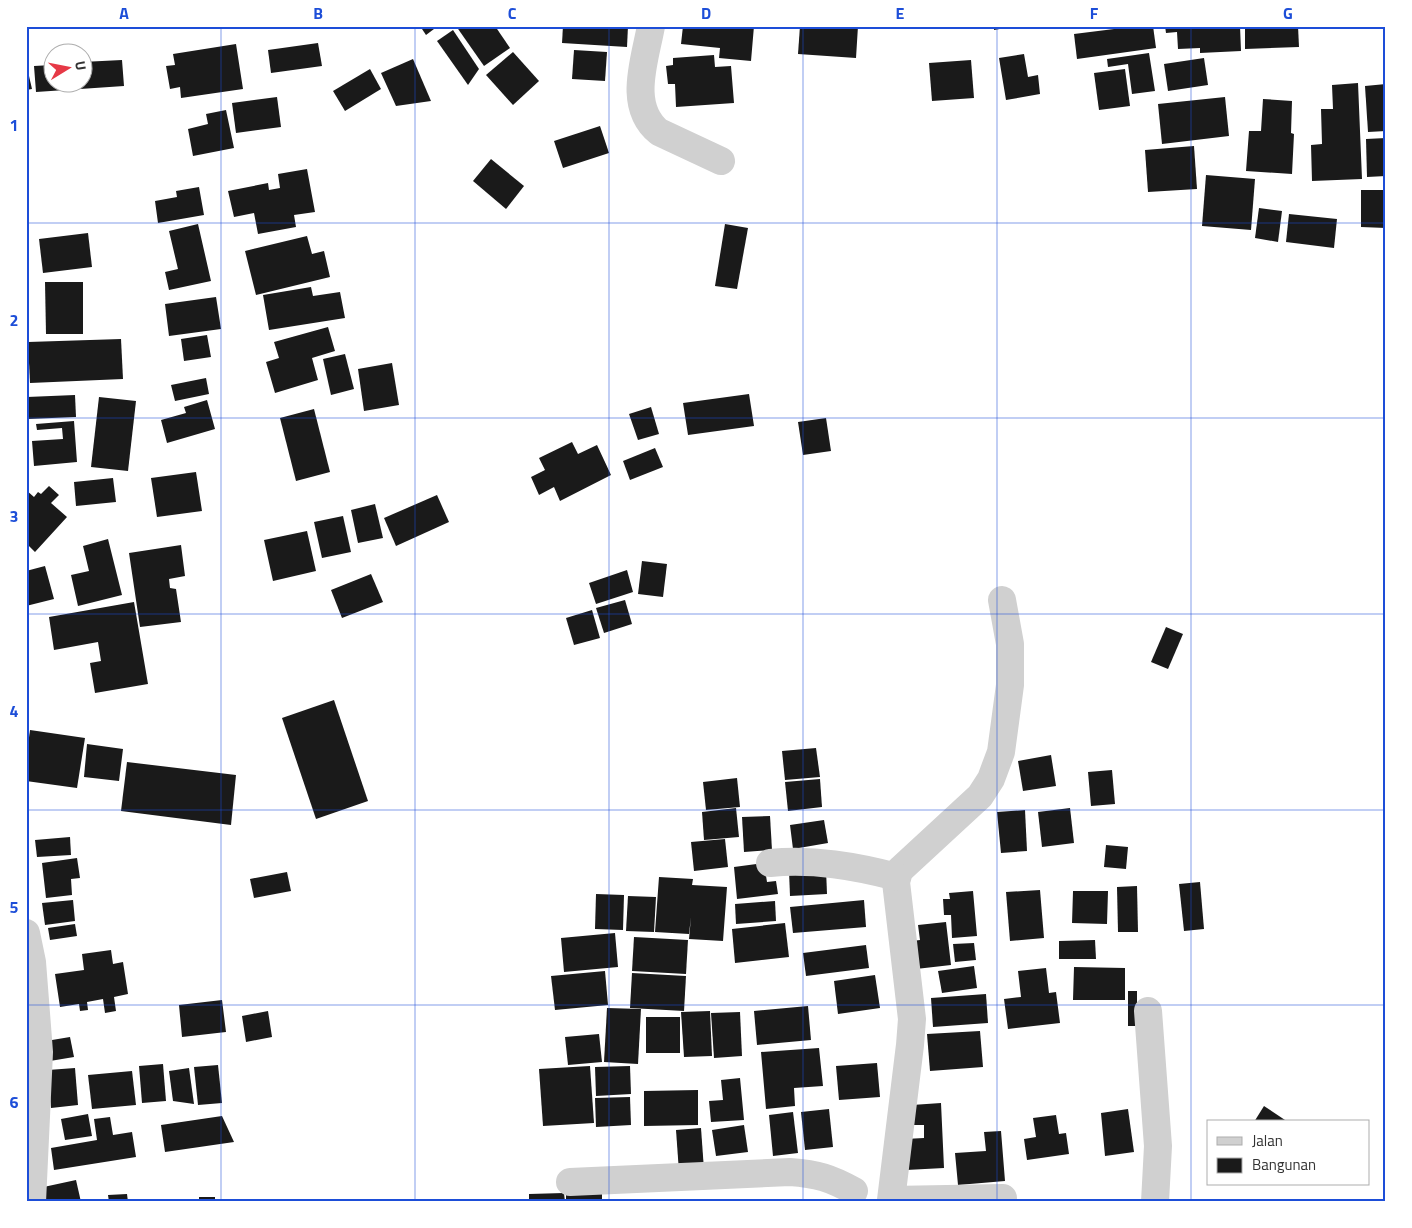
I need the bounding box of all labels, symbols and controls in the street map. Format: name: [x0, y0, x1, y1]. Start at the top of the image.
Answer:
text: A: [119, 1, 129, 25]
text: B: [313, 1, 323, 25]
text: C: [508, 1, 517, 25]
text: D: [701, 1, 711, 25]
text: E: [896, 1, 905, 25]
text: F: [1090, 1, 1099, 25]
text: G: [1283, 1, 1293, 25]
north arrow: [42, 42, 92, 92]
text: U: [70, 59, 92, 72]
text: 1: [10, 113, 18, 137]
text: 2: [10, 308, 18, 332]
text: 3: [10, 504, 18, 528]
text: 4: [10, 699, 19, 723]
text: 5: [10, 895, 19, 919]
text: 6: [10, 1090, 19, 1114]
legend: [1207, 1120, 1370, 1186]
text: Jalan: [1252, 1129, 1283, 1152]
text: Bangunan: [1252, 1153, 1316, 1176]

